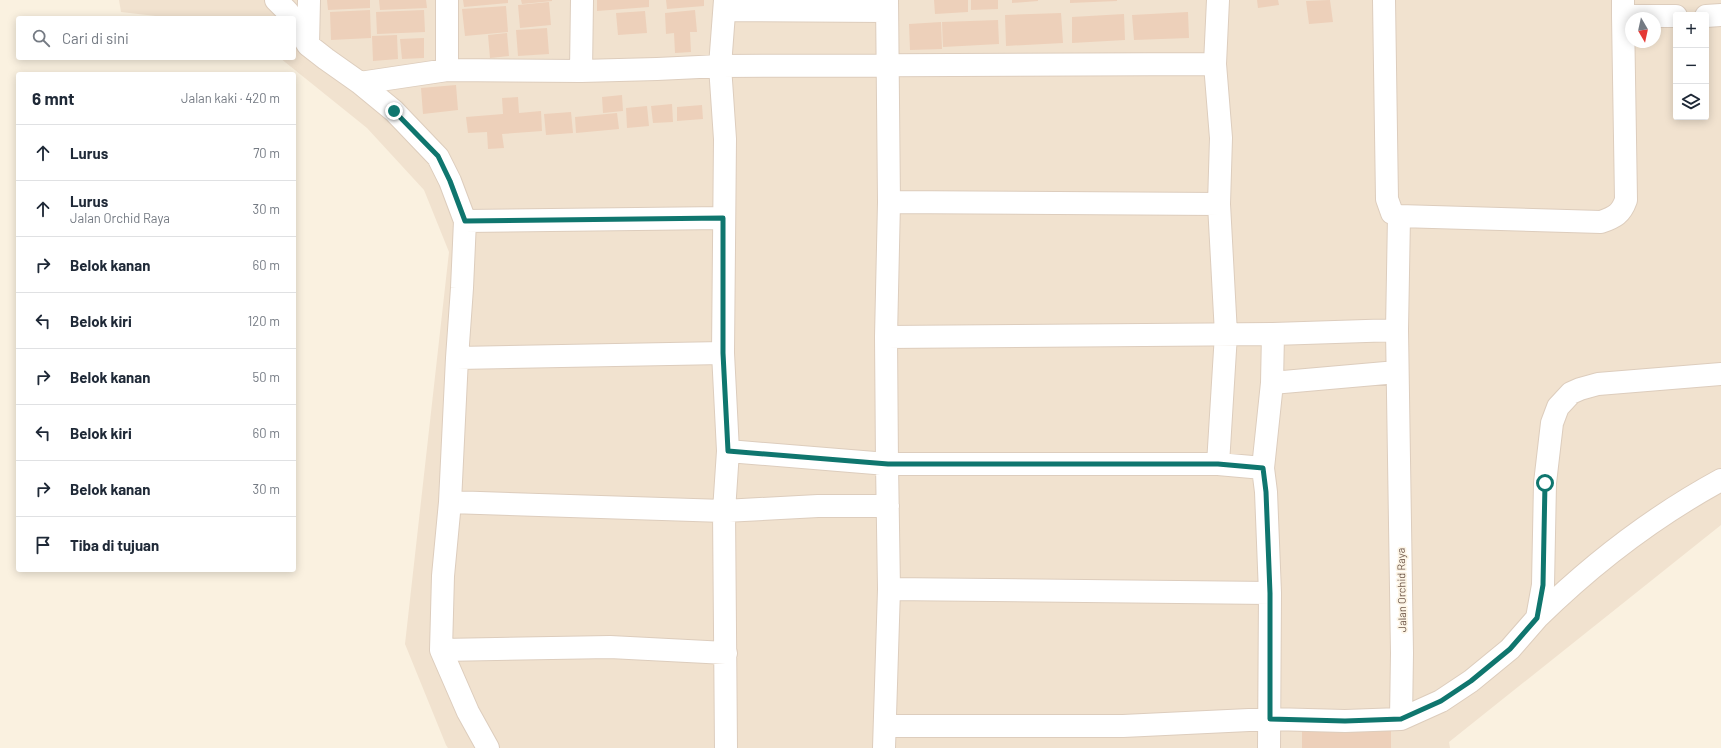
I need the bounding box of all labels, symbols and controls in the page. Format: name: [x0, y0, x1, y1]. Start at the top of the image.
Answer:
north arrow: [1625, 12, 1661, 48]
map controls: [1673, 12, 1709, 120]
button: +: [1673, 12, 1709, 48]
search box: [16, 16, 296, 60]
icon: search: [30, 27, 52, 49]
text: Cari di sini: [62, 29, 129, 47]
button: −: [1673, 48, 1709, 84]
button: layers: [1673, 84, 1709, 120]
text: 6 mnt: [32, 88, 74, 108]
text: Jalan kaki · 420 m: [181, 90, 280, 106]
route end: [385, 102, 403, 120]
icon: ahead: [32, 142, 54, 164]
text: Lurus: [70, 144, 108, 162]
text: 70 m: [253, 145, 280, 161]
text: Lurus: [70, 192, 108, 210]
icon: ahead: [32, 198, 54, 220]
text: 30 m: [253, 201, 280, 217]
text: Jalan Orchid Raya: [70, 210, 170, 226]
icon: right: [32, 254, 54, 276]
text: Belok kanan: [70, 256, 150, 274]
text: 60 m: [253, 257, 280, 273]
icon: left: [32, 310, 54, 332]
text: Belok kiri: [70, 312, 132, 330]
text: 120 m: [248, 313, 280, 329]
icon: right: [32, 366, 54, 388]
text: Belok kanan: [70, 368, 150, 386]
text: 50 m: [253, 369, 280, 385]
icon: left: [32, 422, 54, 444]
text: Belok kiri: [70, 424, 132, 442]
text: 60 m: [253, 425, 280, 441]
route start: [1536, 474, 1554, 492]
icon: right: [32, 478, 54, 500]
text: Belok kanan: [70, 480, 150, 498]
text: 30 m: [253, 481, 280, 497]
icon: arrive: [32, 534, 54, 556]
text: Tiba di tujuan: [70, 536, 159, 554]
street label: Jalan Orchid Raya: [1394, 548, 1408, 632]

